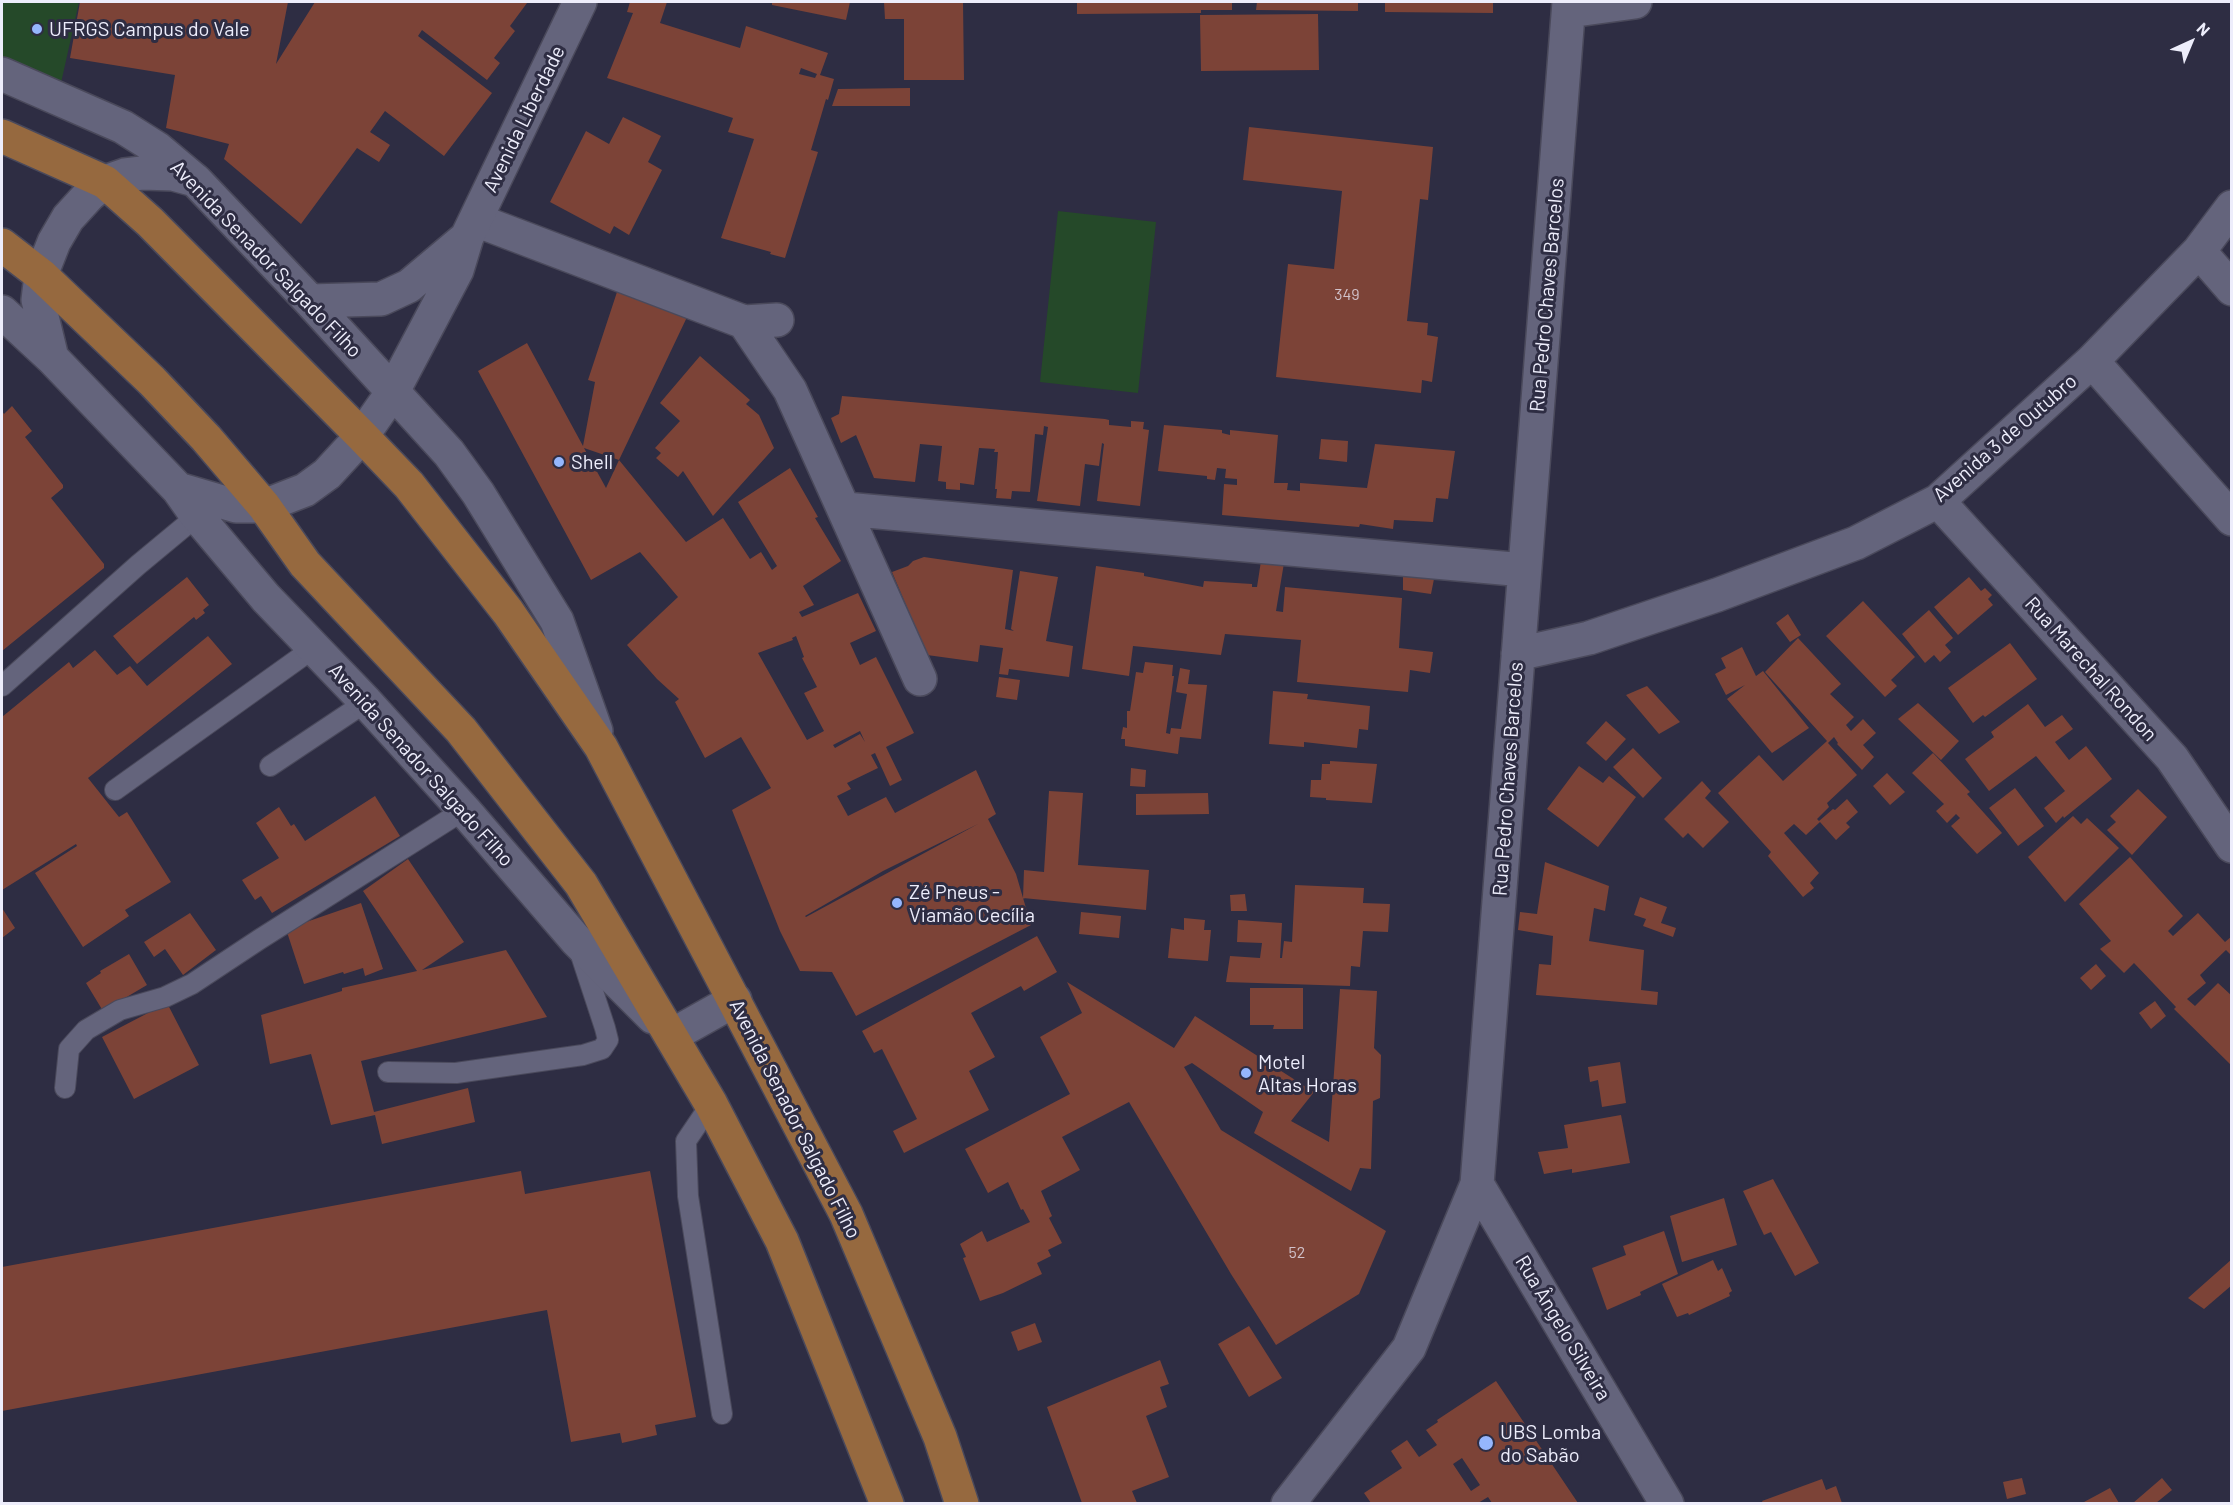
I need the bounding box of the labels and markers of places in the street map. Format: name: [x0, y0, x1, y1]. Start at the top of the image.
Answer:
place label: UFRGS Campus do Vale: [49, 17, 250, 41]
marker: UFRGS Campus do Vale: [30, 22, 44, 36]
place label: Shell: [571, 450, 613, 474]
marker: Shell: [552, 455, 566, 469]
place label: Zé Pneus - Viamão Cecília: [909, 880, 1035, 927]
marker: Zé Pneus - Viamão Cecília: [890, 896, 904, 910]
place label: Motel Altas Horas: [1258, 1050, 1357, 1097]
marker: Motel Altas Horas: [1239, 1066, 1253, 1080]
place label: UBS Lomba do Sabão: [1500, 1420, 1601, 1467]
marker: UBS Lomba do Sabão: [1477, 1434, 1495, 1452]

